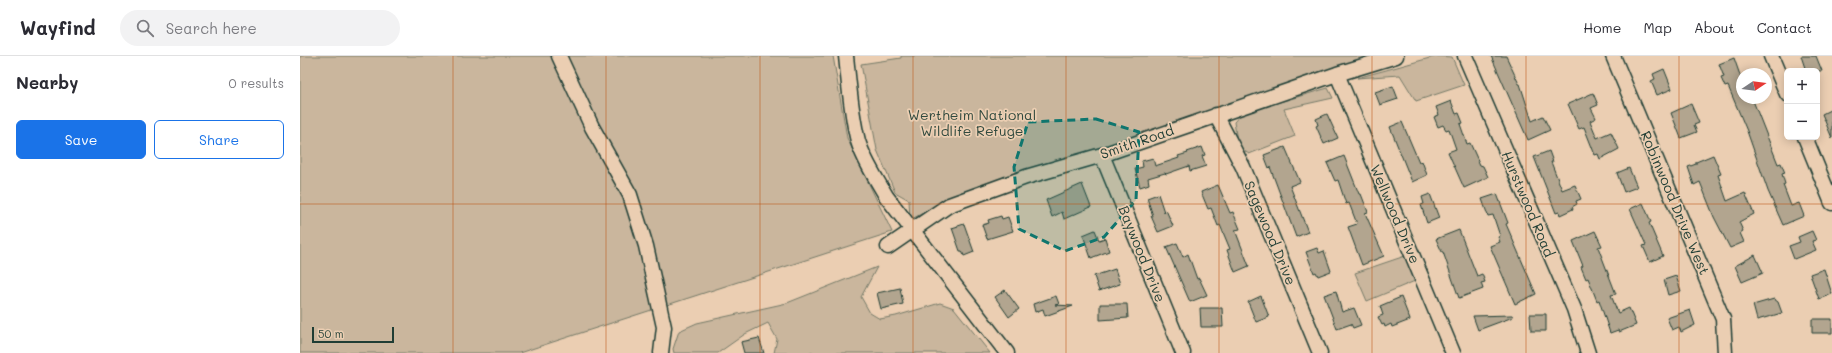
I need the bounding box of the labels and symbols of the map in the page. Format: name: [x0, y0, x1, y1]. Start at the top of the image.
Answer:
north arrow: [1736, 68, 1772, 104]
park label: Wertheim National Wildlife Refuge: [908, 105, 1036, 140]
street label: Smith Road: [1097, 120, 1176, 163]
street label: Robinwood Drive West: [1637, 128, 1714, 278]
street label: Hurstwood Road: [1498, 148, 1559, 260]
street label: Wellwood Drive: [1366, 161, 1425, 266]
street label: Sagewood Drive: [1240, 178, 1301, 288]
street label: Baywood Drive: [1114, 203, 1170, 305]
scale bar: [312, 325, 394, 344]

